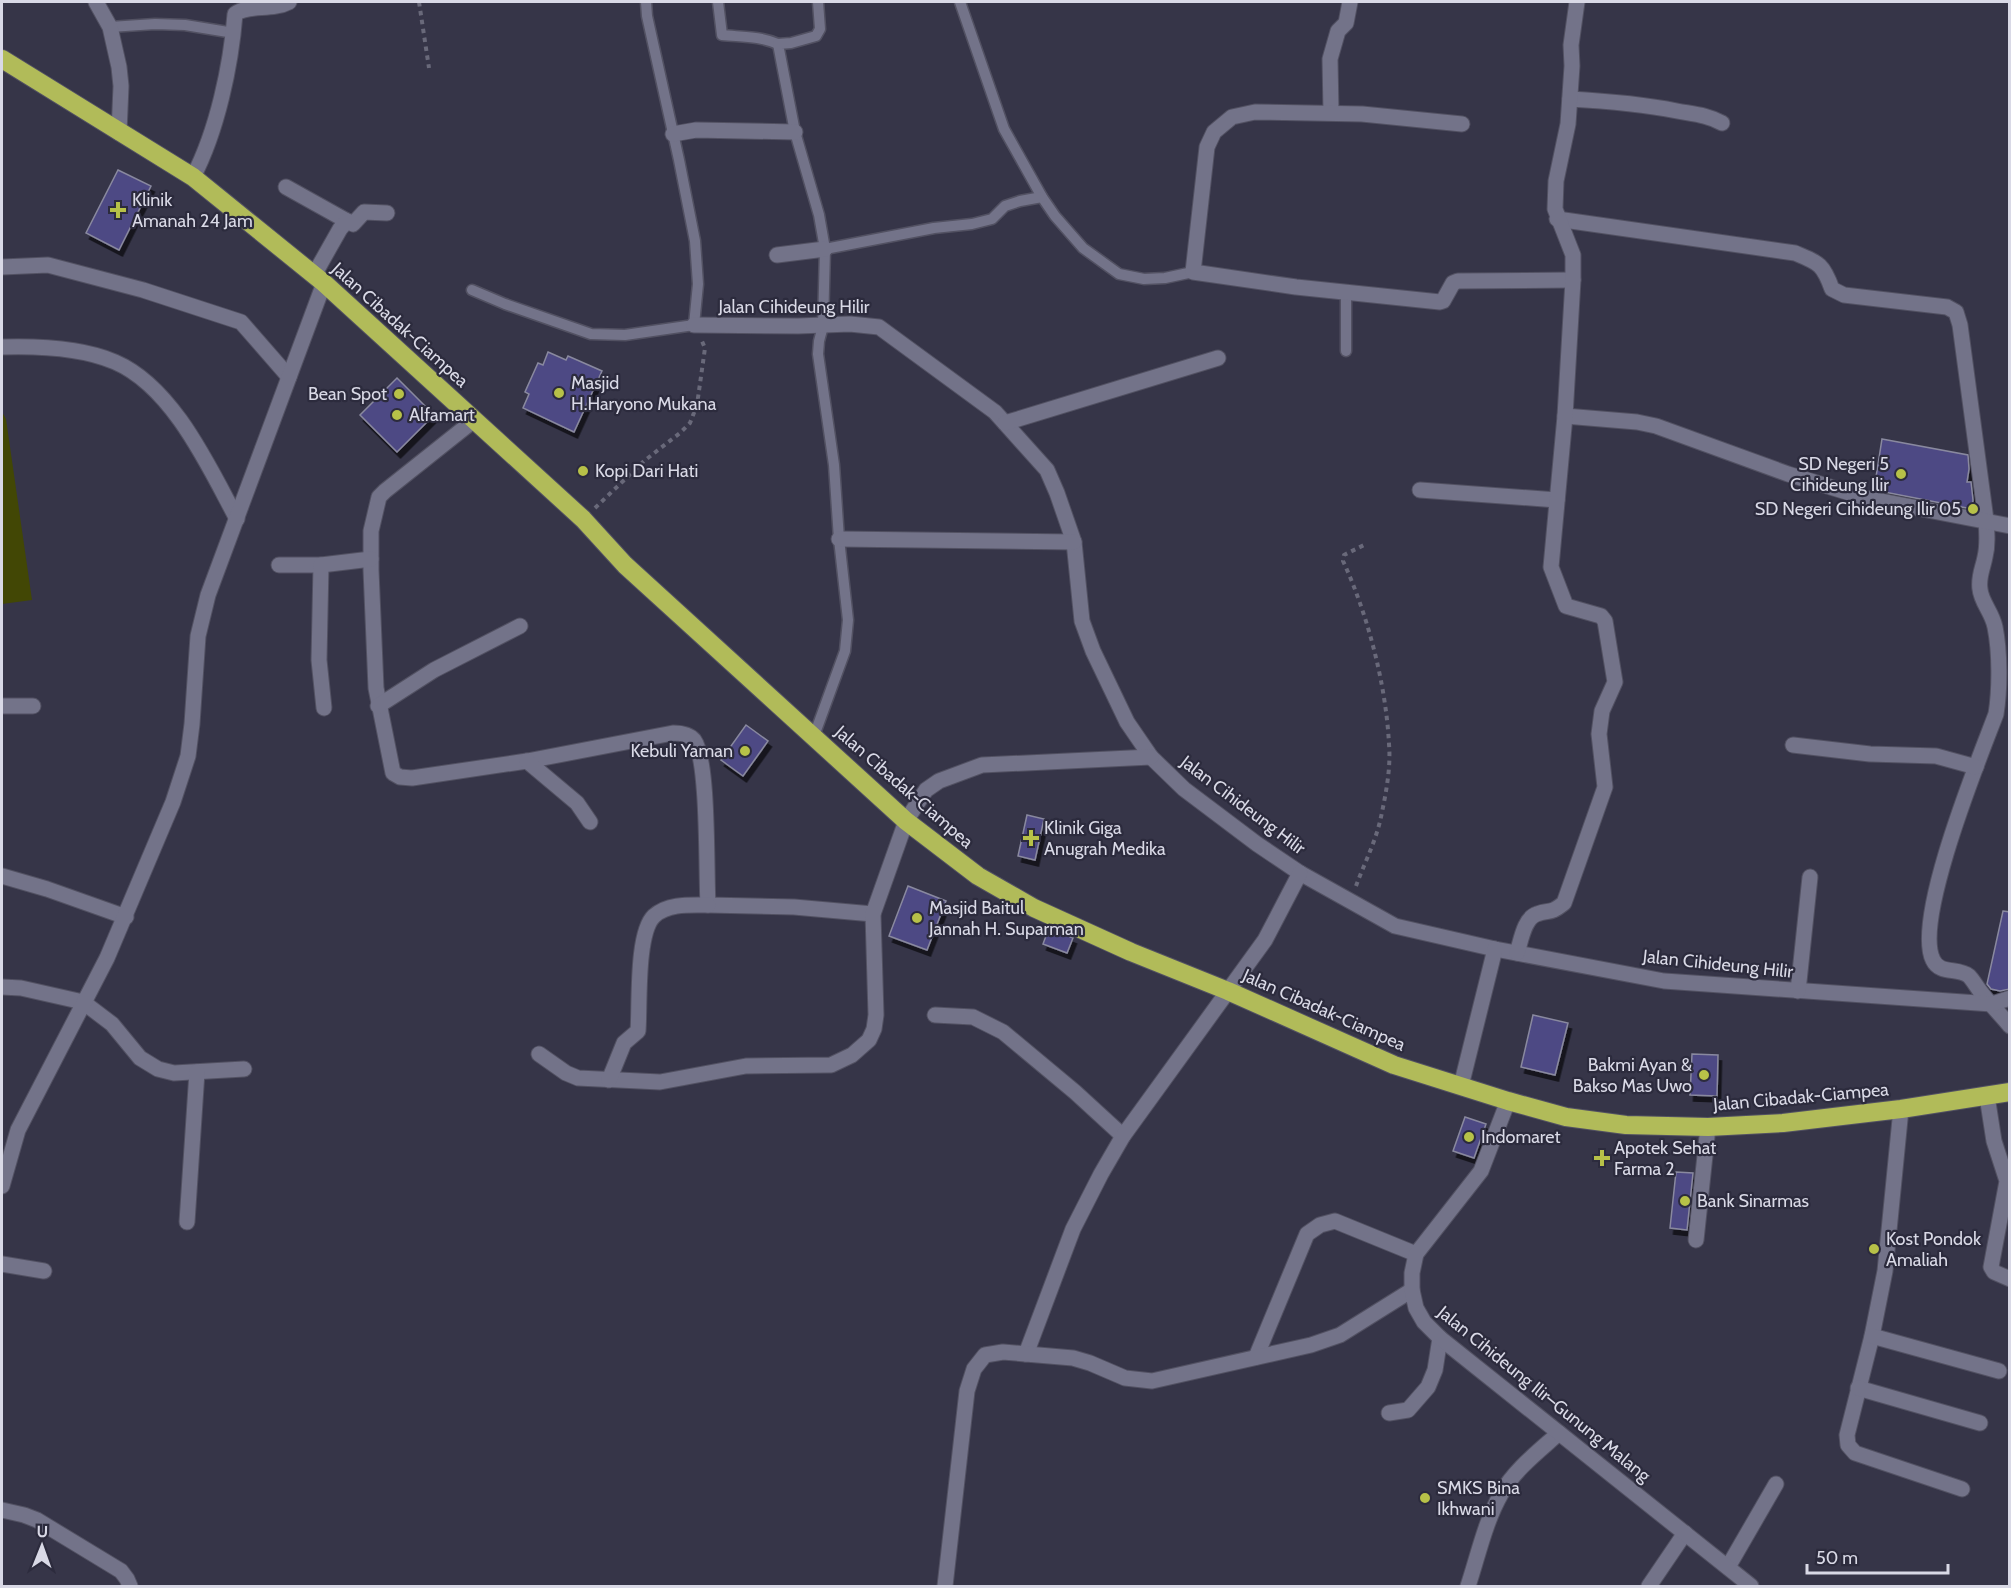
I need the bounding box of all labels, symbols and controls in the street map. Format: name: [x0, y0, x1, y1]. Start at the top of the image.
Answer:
place label: Klinik Amanah 24 Jam: [132, 189, 253, 232]
marker: Klinik Amanah 24 Jam: [109, 201, 127, 219]
street label: Jalan Cibadak-Ciampea: [327, 257, 473, 392]
street label: Jalan Cihideung Hilir: [718, 296, 870, 318]
place label: Masjid H.Haryono Mukana: [571, 372, 717, 415]
place label: Bean Spot: [308, 383, 387, 405]
marker: Masjid H.Haryono Mukana: [552, 386, 566, 400]
marker: Bean Spot: [392, 387, 406, 401]
place label: Alfamart: [409, 404, 475, 426]
marker: Alfamart: [390, 408, 404, 422]
place label: SD Negeri 5 Cihideung Ilir: [1790, 453, 1889, 496]
place label: Kopi Dari Hati: [595, 460, 698, 482]
marker: Kopi Dari Hati: [576, 464, 590, 478]
marker: SD Negeri 5 Cihideung Ilir: [1894, 467, 1908, 481]
place label: SD Negeri Cihideung Ilir 05: [1755, 498, 1961, 520]
marker: SD Negeri Cihideung Ilir 05: [1966, 502, 1980, 516]
street label: Jalan Cibadak-Ciampea: [830, 720, 978, 853]
place label: Kebuli Yaman: [631, 740, 733, 762]
marker: Kebuli Yaman: [738, 744, 752, 758]
street label: Jalan Cihideung Hilir: [1175, 750, 1310, 859]
place label: Klinik Giga Anugrah Medika: [1044, 817, 1166, 860]
marker: Klinik Giga Anugrah Medika: [1022, 829, 1040, 847]
place label: Masjid Baitul Jannah H. Suparman: [928, 897, 1084, 940]
marker: Masjid Baitul Jannah H. Suparman: [910, 911, 924, 925]
street label: Jalan Cihideung Hilir: [1641, 945, 1794, 983]
street label: Jalan Cibadak-Ciampea: [1238, 964, 1409, 1056]
place label: Bakmi Ayan & Bakso Mas Uwo: [1573, 1054, 1692, 1097]
marker: Bakmi Ayan & Bakso Mas Uwo: [1697, 1068, 1711, 1082]
street label: Jalan Cibadak-Ciampea: [1711, 1078, 1890, 1116]
place label: Indomaret: [1481, 1126, 1561, 1148]
marker: Indomaret: [1462, 1130, 1476, 1144]
place label: Apotek Sehat Farma 2: [1614, 1137, 1716, 1180]
marker: Apotek Sehat Farma 2: [1595, 1151, 1609, 1165]
place label: Bank Sinarmas: [1697, 1190, 1809, 1212]
marker: Bank Sinarmas: [1678, 1194, 1692, 1208]
place label: Kost Pondok Amaliah: [1886, 1228, 1982, 1271]
marker: Kost Pondok Amaliah: [1867, 1242, 1881, 1256]
street label: Jalan Cihideung Ilir–Gunung Malang: [1432, 1301, 1656, 1487]
place label: SMKS Bina Ikhwani: [1437, 1477, 1520, 1520]
marker: SMKS Bina Ikhwani: [1418, 1491, 1432, 1505]
north arrow: [12, 1516, 72, 1576]
text: U: [36, 1522, 48, 1541]
scale bar: [1807, 1537, 1948, 1575]
text: 50 m: [1816, 1547, 1858, 1569]

